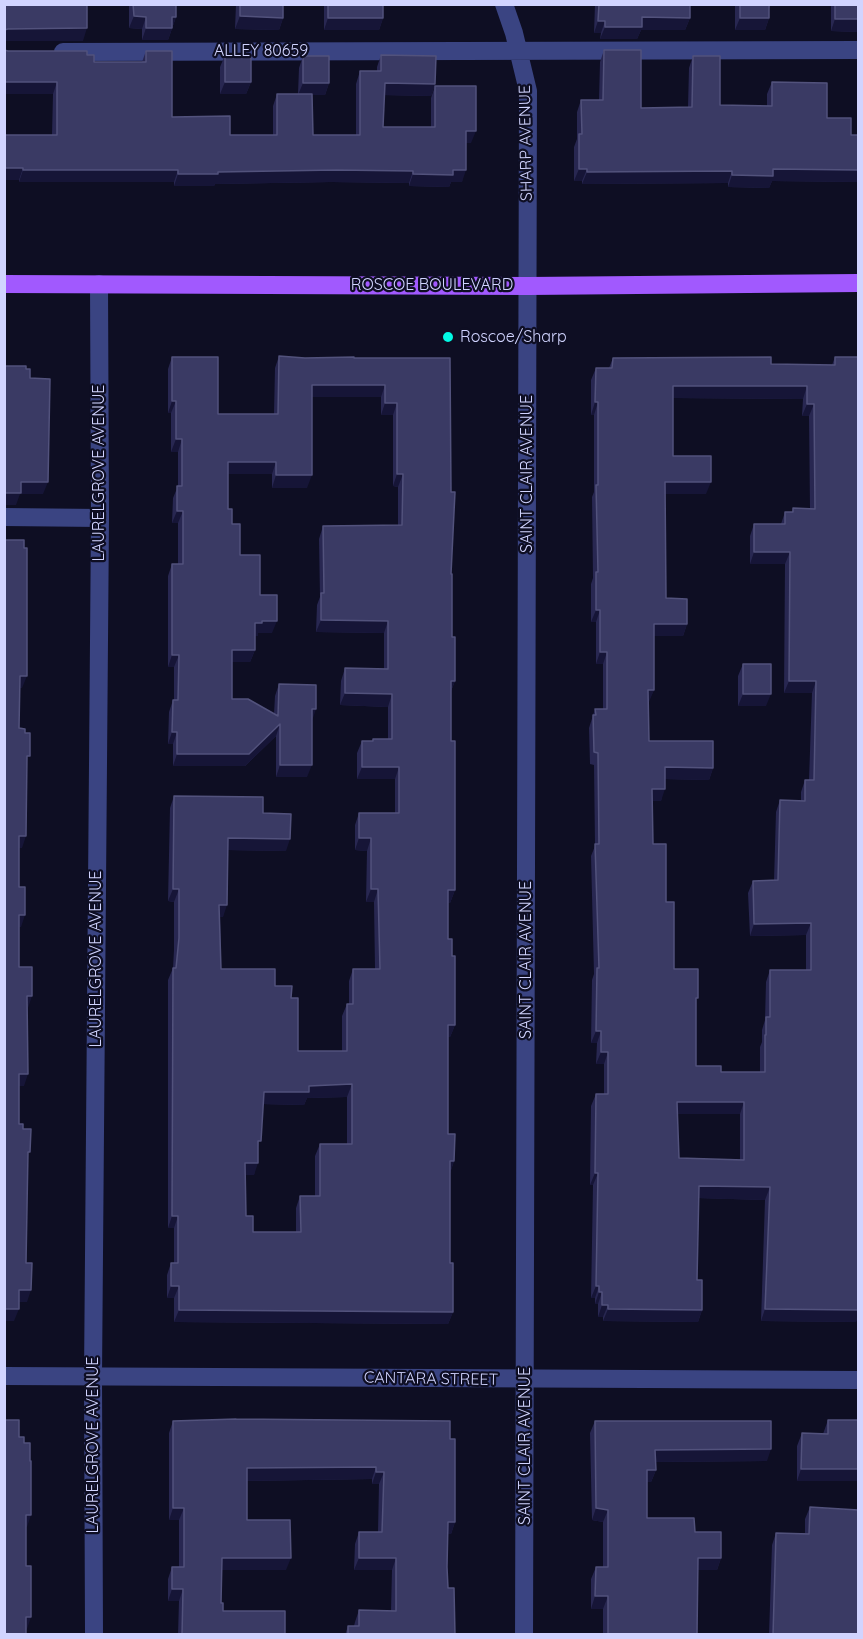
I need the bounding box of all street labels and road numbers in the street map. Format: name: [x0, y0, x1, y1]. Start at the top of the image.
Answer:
street label: ALLEY 80659: [214, 41, 308, 61]
street label: SHARP AVENUE: [515, 85, 537, 201]
street label: ROSCOE BOULEVARD: [351, 275, 513, 295]
street label: LAURELGROVE AVENUE: [89, 385, 109, 561]
street label: SAINT CLAIR AVENUE: [517, 395, 537, 553]
street label: LAURELGROVE AVENUE: [86, 871, 106, 1047]
street label: SAINT CLAIR AVENUE: [516, 881, 536, 1039]
street label: LAURELGROVE AVENUE: [83, 1357, 103, 1533]
street label: SAINT CLAIR AVENUE: [515, 1367, 535, 1525]
street label: CANTARA STREET: [364, 1368, 498, 1390]

